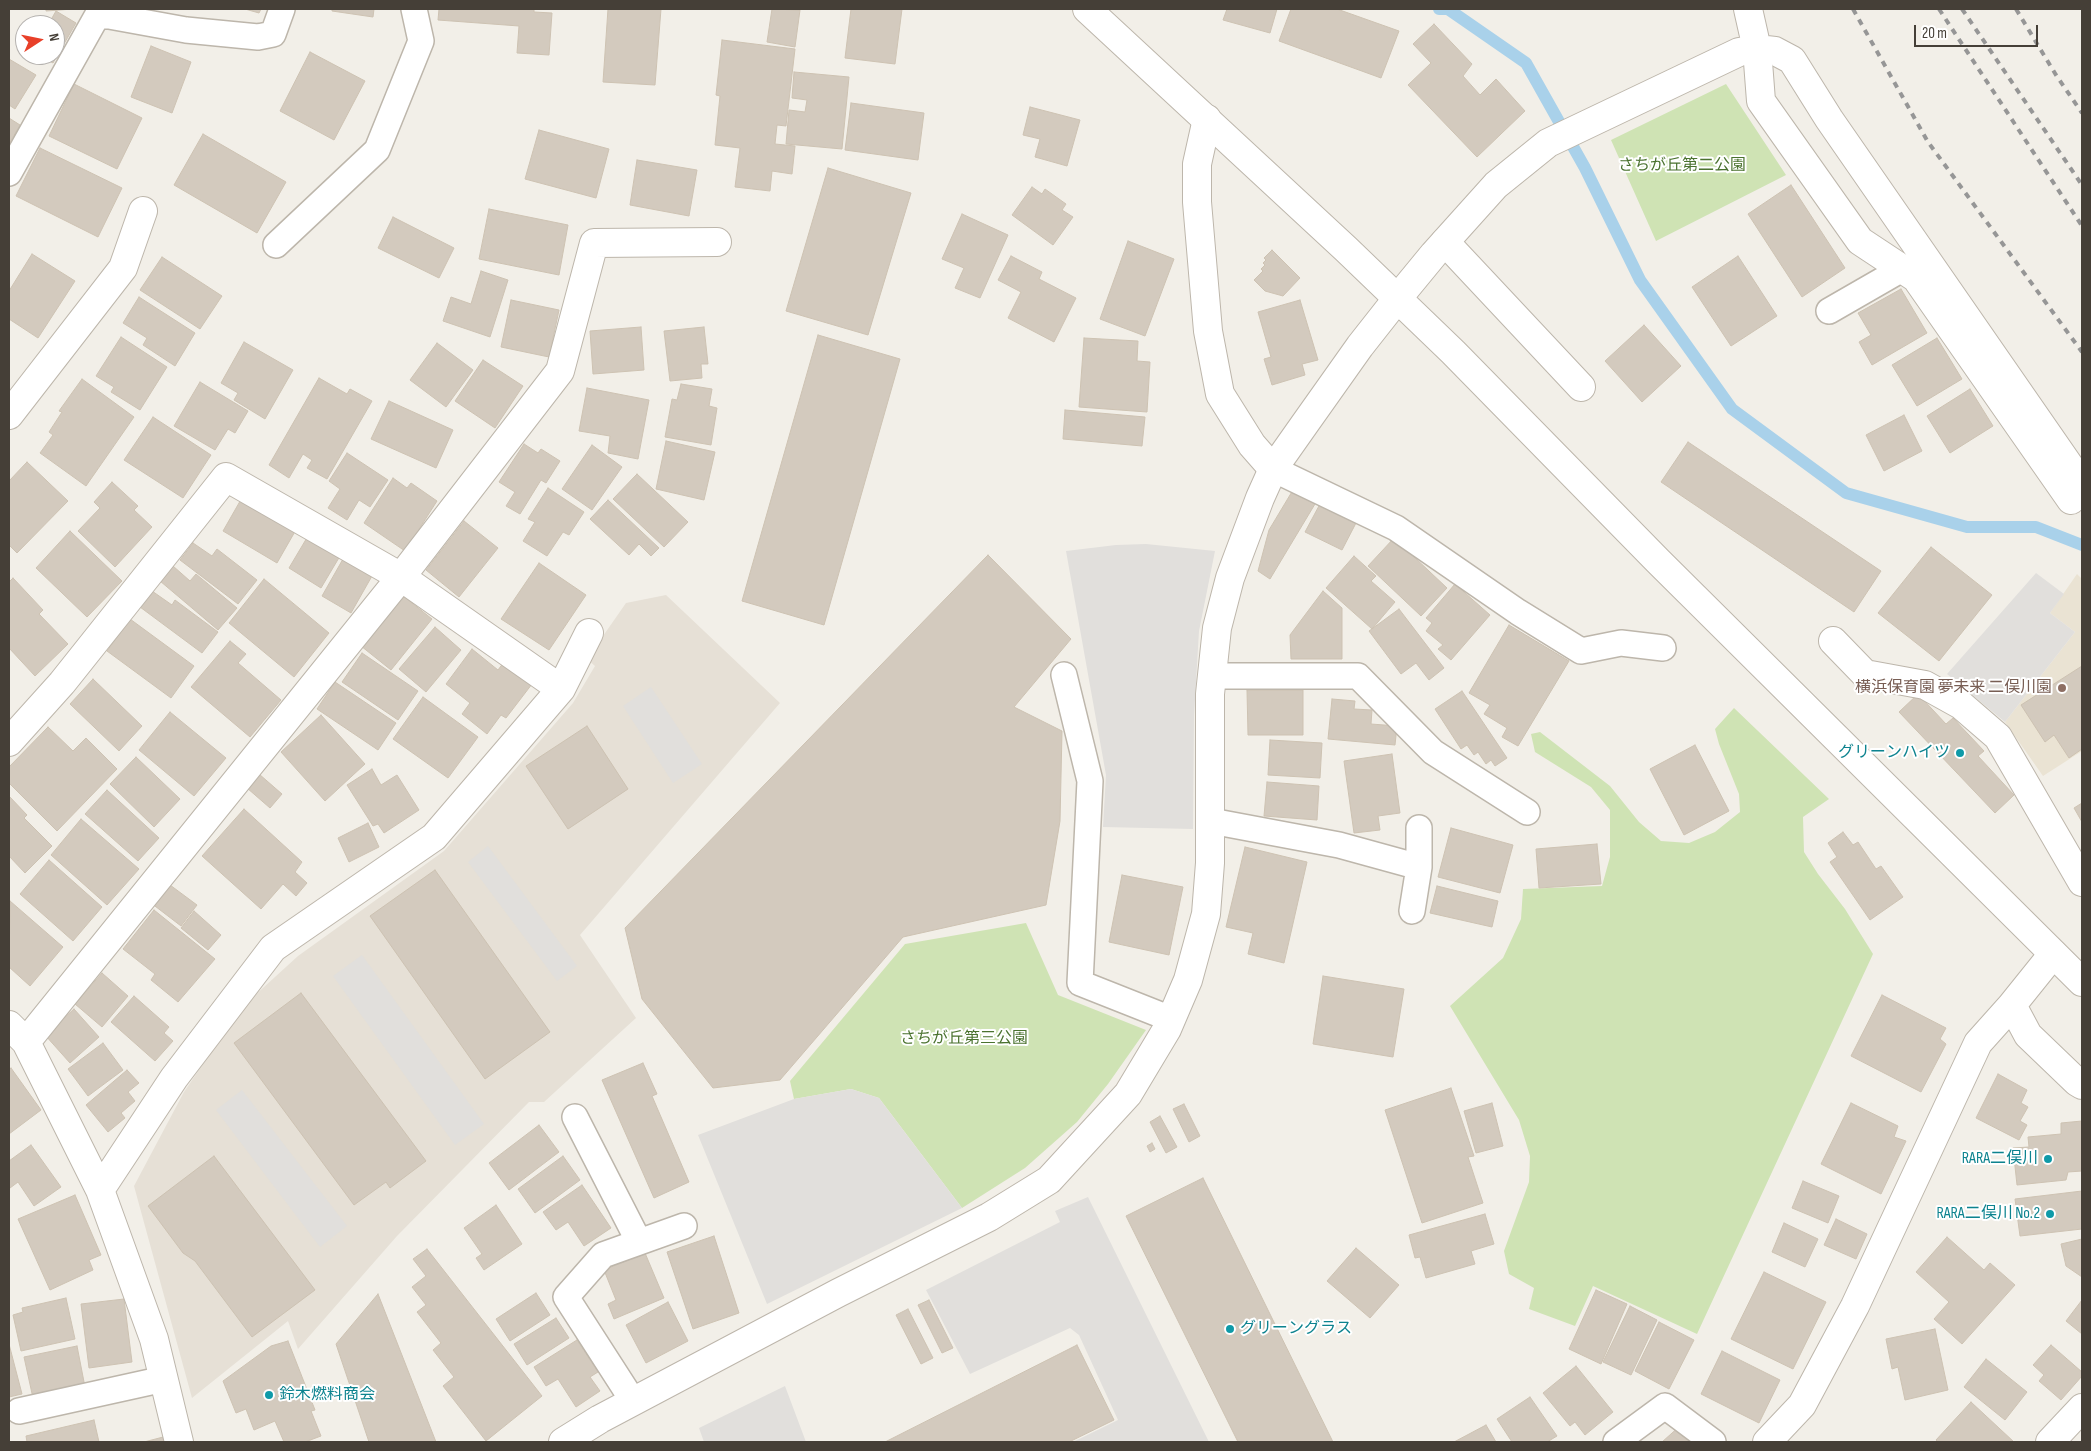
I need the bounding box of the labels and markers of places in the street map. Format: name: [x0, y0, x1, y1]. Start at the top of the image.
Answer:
place label: 横浜保育園 夢未来 二俣川園: [1855, 678, 2052, 698]
marker: 横浜保育園 夢未来 二俣川園: [2056, 682, 2068, 694]
place label: グリーンハイツ: [1838, 743, 1950, 763]
marker: グリーンハイツ: [1954, 747, 1966, 759]
place label: RARA二俣川: [1962, 1149, 2038, 1169]
marker: RARA二俣川: [2042, 1153, 2054, 1165]
place label: RARA二俣川 No.2: [1936, 1204, 2040, 1224]
marker: RARA二俣川 No.2: [2044, 1208, 2056, 1220]
place label: グリーングラス: [1240, 1319, 1352, 1339]
marker: グリーングラス: [1224, 1323, 1236, 1335]
place label: 鈴木燃料商会: [279, 1385, 375, 1405]
marker: 鈴木燃料商会: [263, 1389, 275, 1401]

